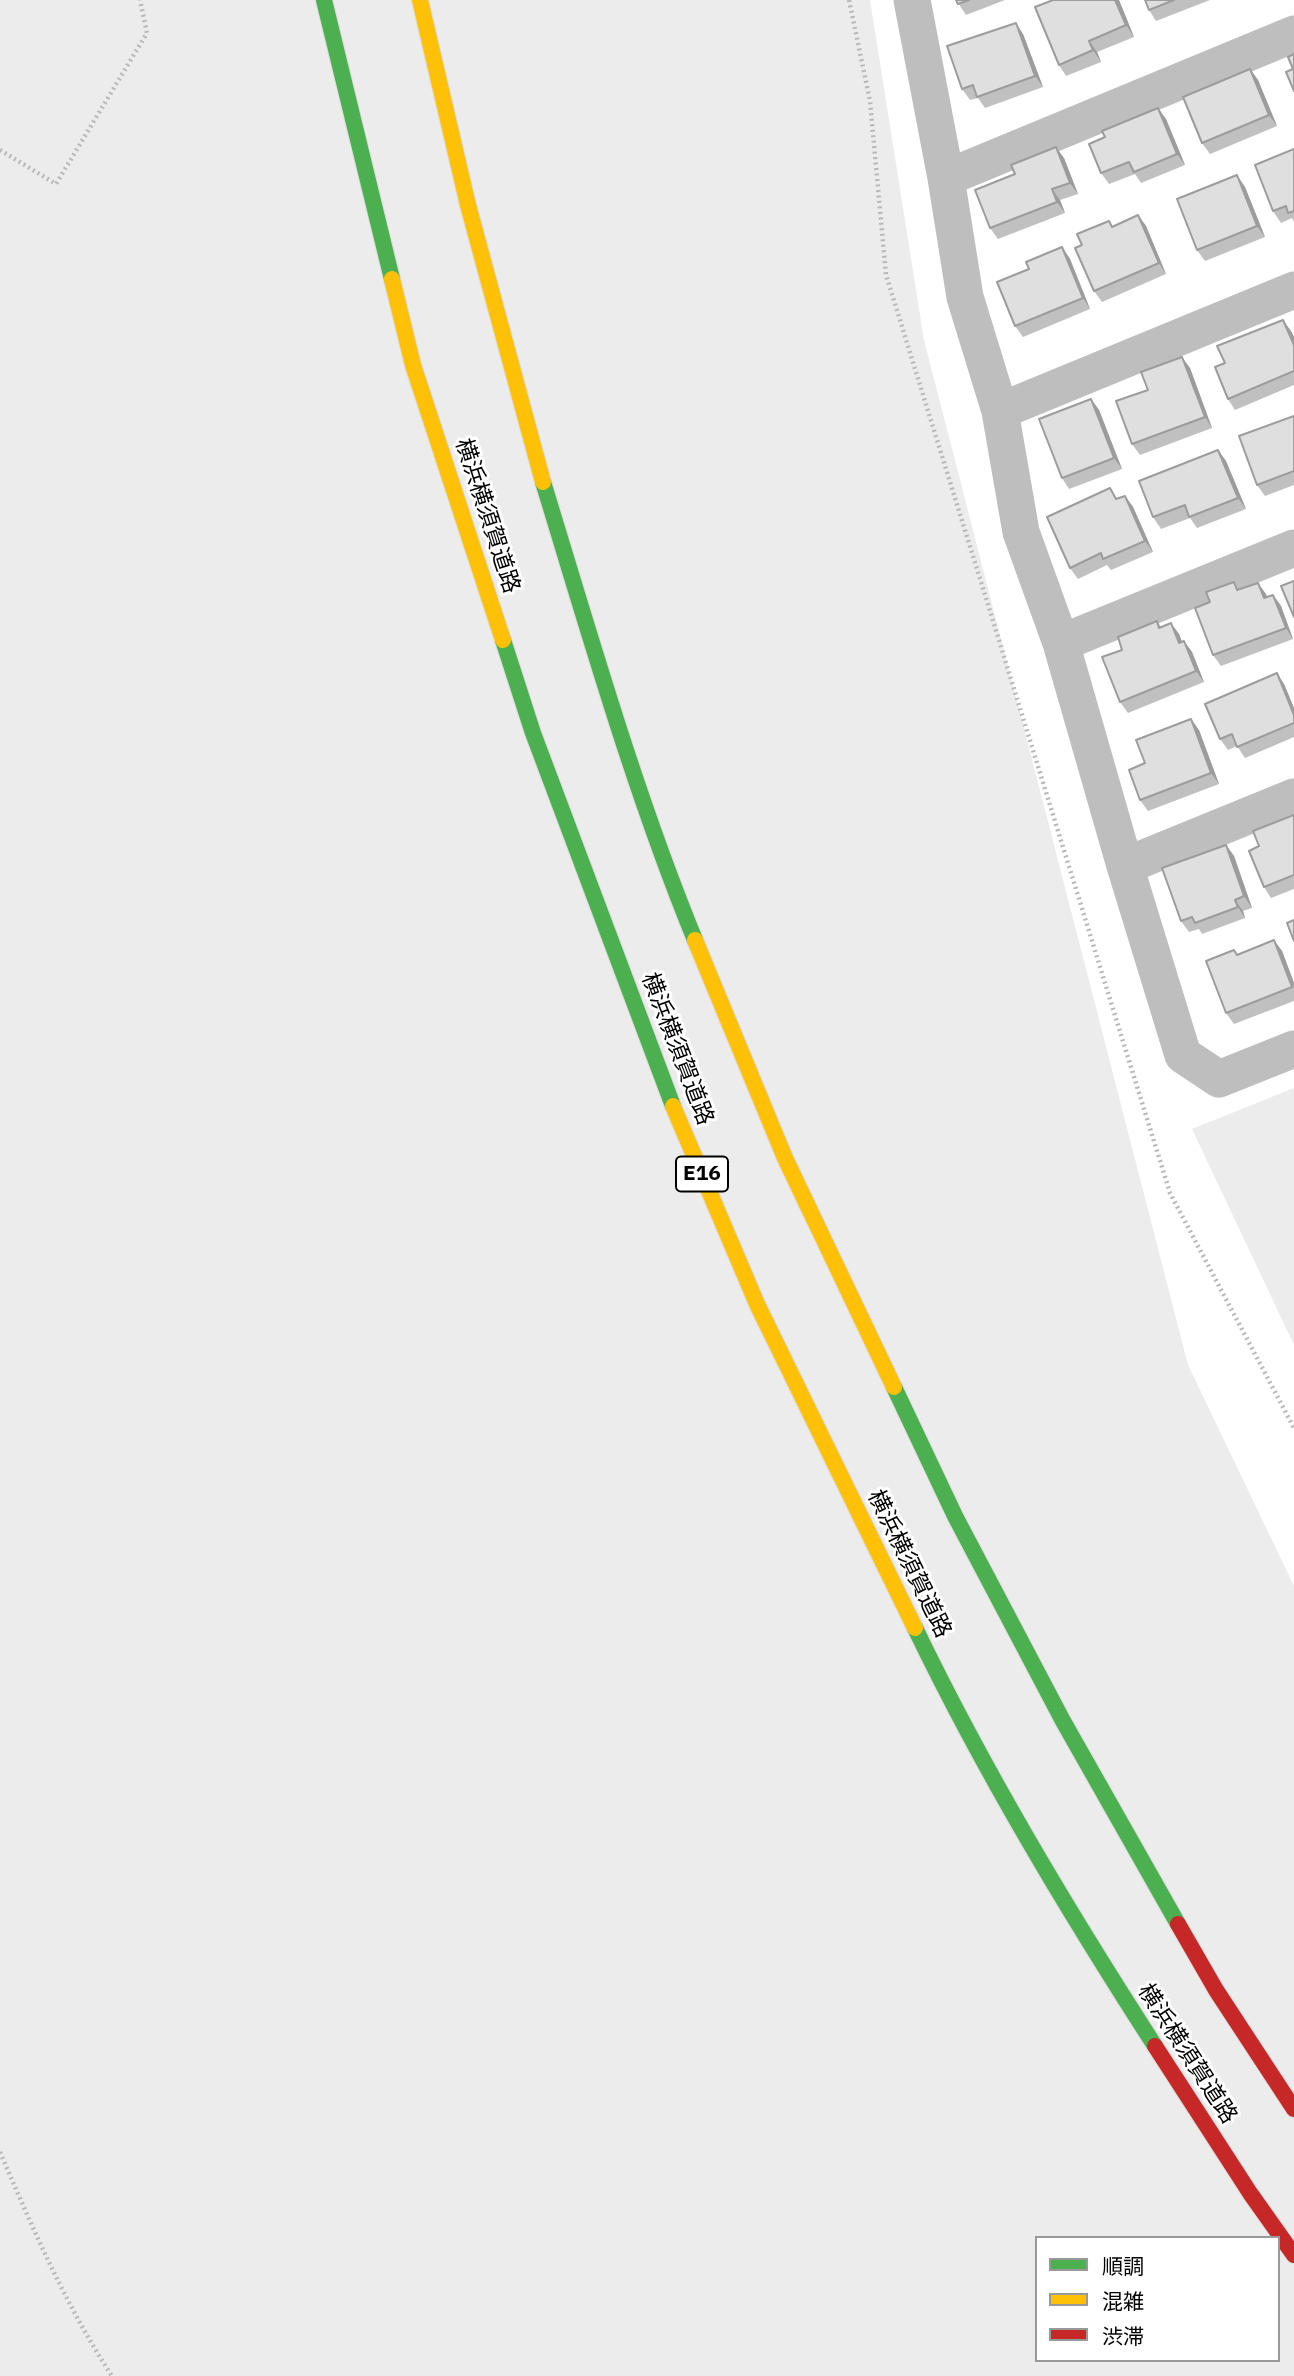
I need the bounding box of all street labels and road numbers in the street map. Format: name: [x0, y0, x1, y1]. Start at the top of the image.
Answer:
street label: 横浜横須賀道路: [449, 435, 525, 597]
street label: 横浜横須賀道路: [635, 969, 719, 1129]
road number: E16: [676, 1156, 728, 1192]
street label: 横浜横須賀道路: [861, 1486, 957, 1642]
street label: 横浜横須賀道路: [1132, 1979, 1242, 2129]

